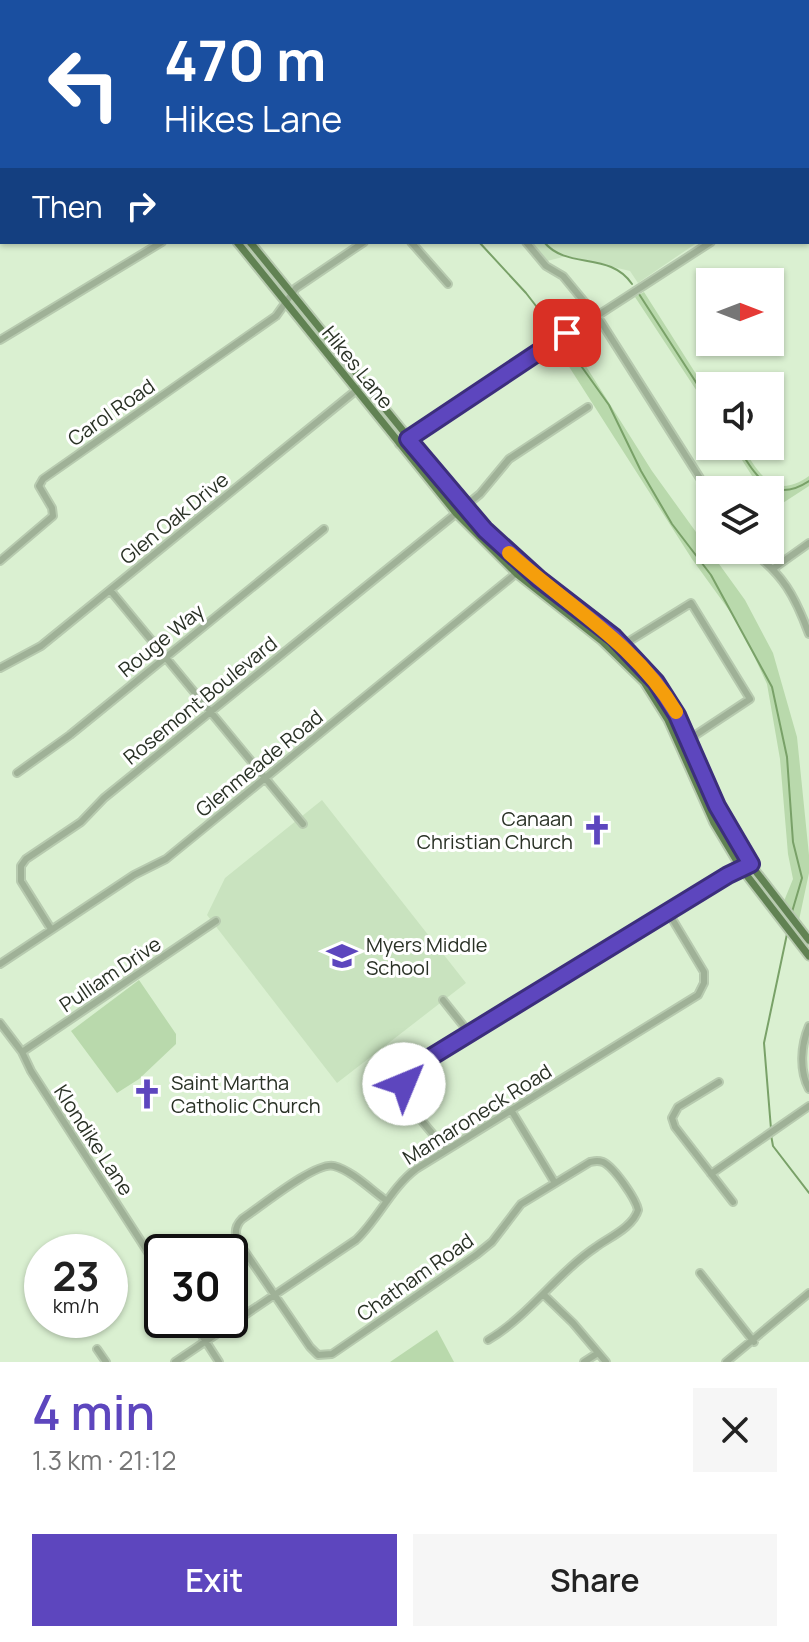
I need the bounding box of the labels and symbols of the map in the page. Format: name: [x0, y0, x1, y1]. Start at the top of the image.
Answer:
north arrow: [696, 268, 784, 356]
pin: [533, 299, 601, 367]
street label: Hikes Lane: [316, 320, 400, 414]
street label: Carol Road: [62, 372, 160, 452]
street label: Glen Oak Drive: [114, 466, 234, 570]
street label: Rouge Way: [113, 597, 210, 683]
street label: Rosemont Boulevard: [118, 630, 282, 770]
street label: Glenmeade Road: [190, 703, 328, 823]
place label: Canaan Christian Church: [417, 805, 573, 855]
church icon: Canaan Christian Church: [580, 813, 614, 847]
street label: Pulliam Drive: [54, 930, 166, 1018]
place label: Myers Middle School: [366, 931, 488, 981]
school or university icon: Myers Middle School: [325, 939, 359, 973]
position arrow: [362, 1042, 446, 1126]
street label: Mamaroneck Road: [397, 1057, 557, 1171]
place label: Saint Martha Catholic Church: [171, 1069, 321, 1119]
church icon: Saint Martha Catholic Church: [130, 1077, 164, 1111]
street label: Klondike Lane: [48, 1079, 140, 1201]
street label: Chatham Road: [351, 1227, 479, 1327]
speed limit sign: 30: [144, 1234, 248, 1338]

